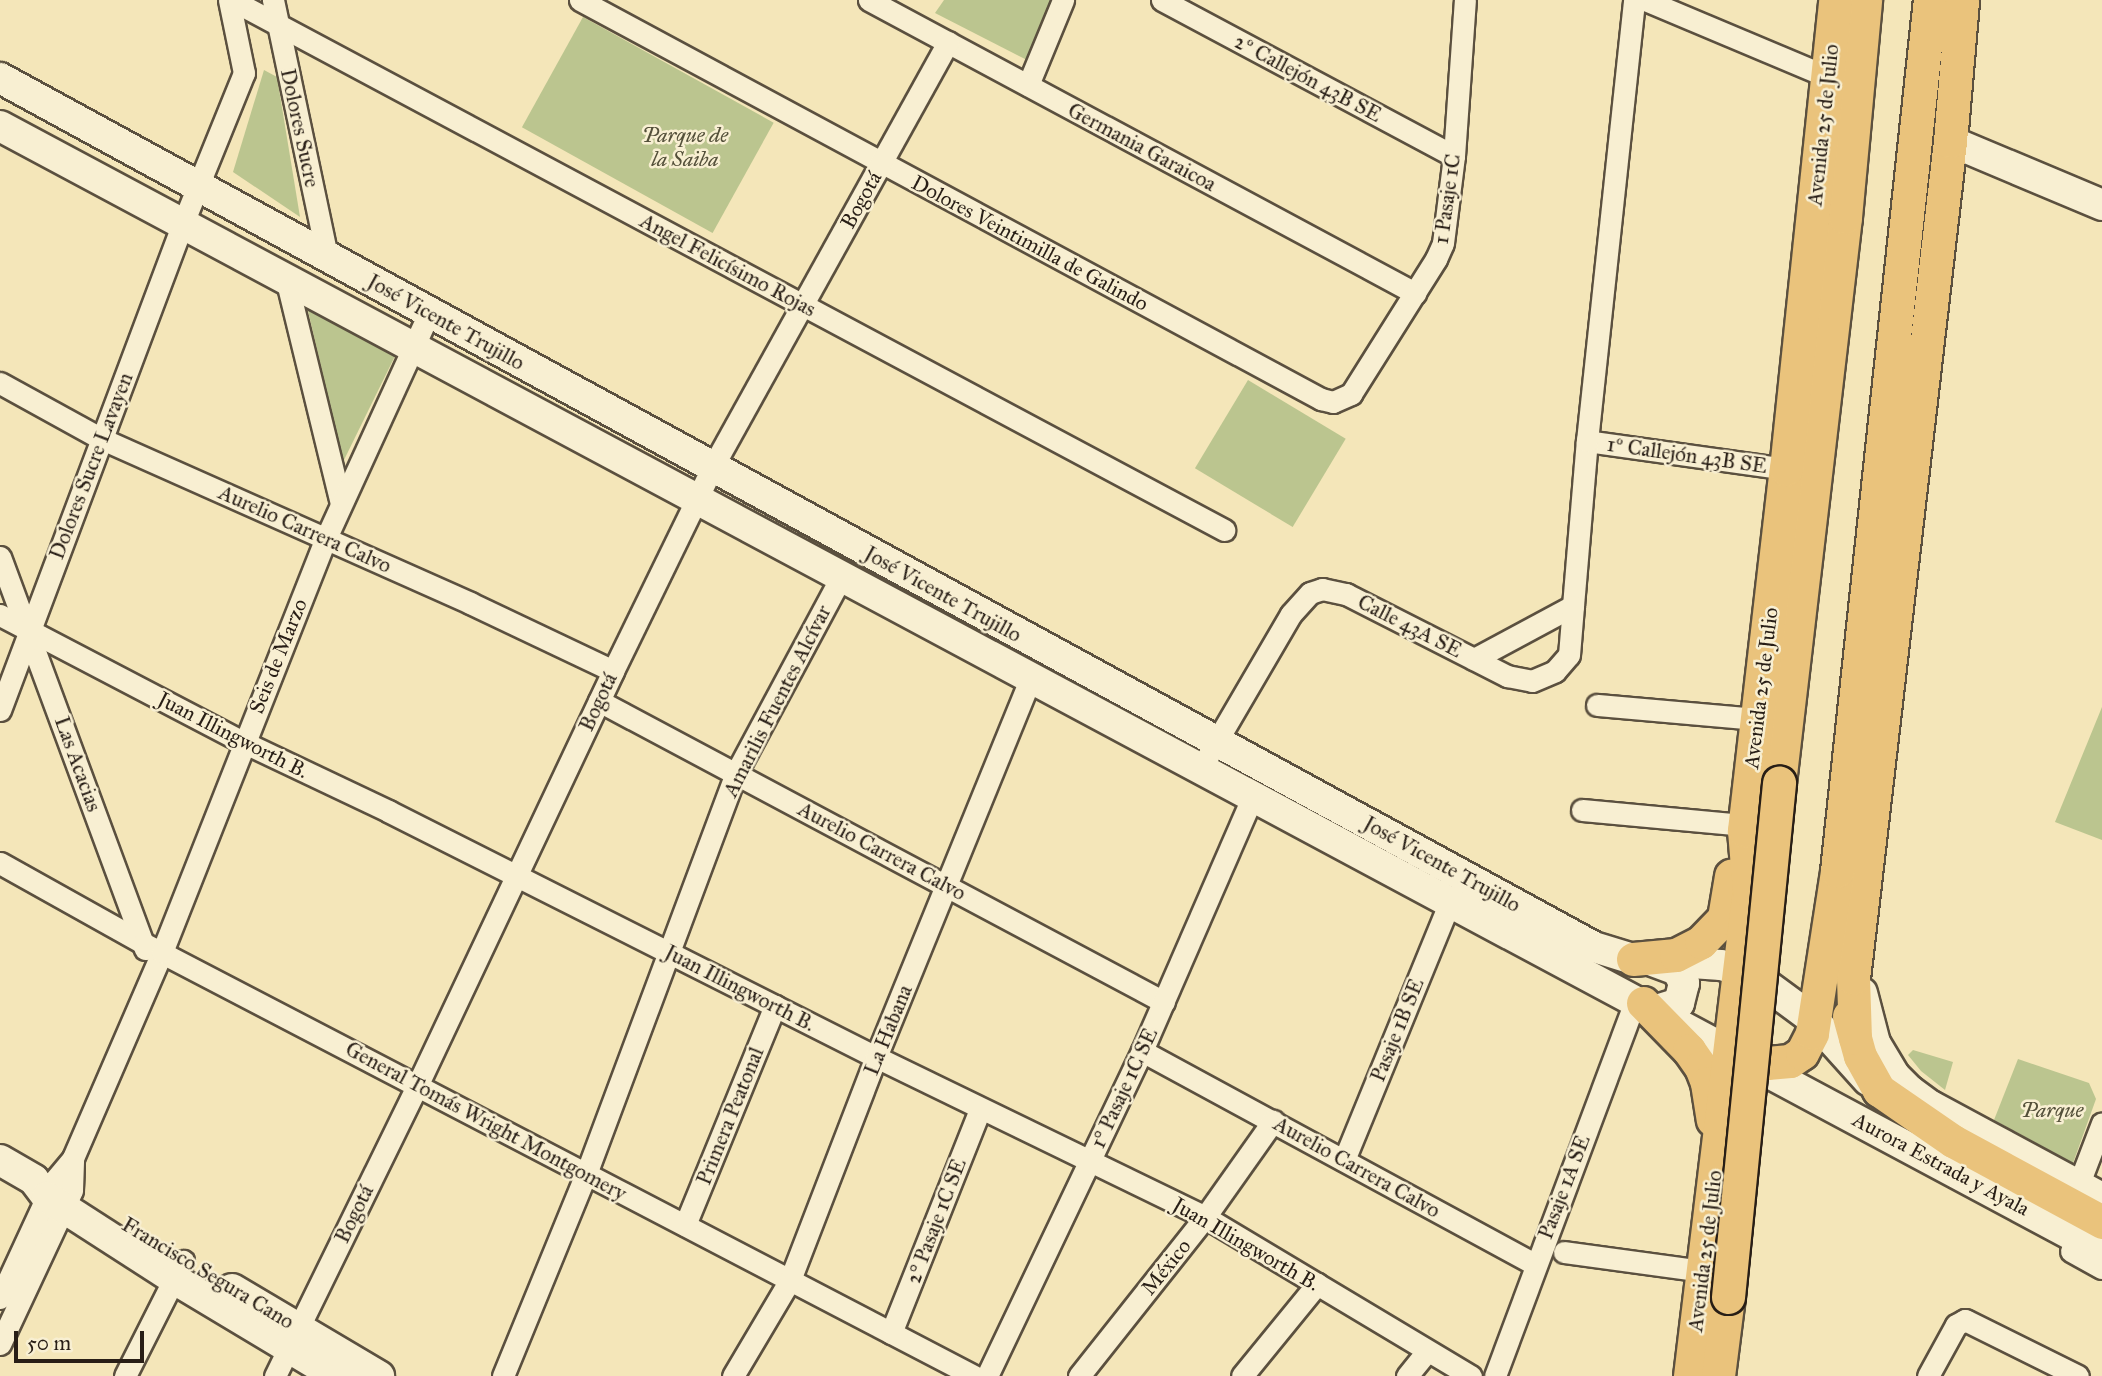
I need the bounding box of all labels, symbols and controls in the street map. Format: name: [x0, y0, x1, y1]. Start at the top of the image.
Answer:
street label: 2º Callejón 43B SE: [1230, 29, 1386, 127]
street label: Avenida 25 de Julio: [1802, 43, 1844, 207]
street label: Dolores Sucre: [275, 66, 325, 190]
street label: Germania Garaicoa: [1064, 97, 1220, 197]
park label: Parque de la Saiba: [642, 122, 728, 172]
street label: 1 Pasaje 1C: [1428, 152, 1466, 246]
street label: Bogotá: [835, 167, 887, 233]
street label: Dolores Veintimilla de Galindo: [907, 170, 1153, 316]
street label: Angel Felicísimo Rojas: [636, 208, 820, 322]
street label: José Vicente Trujillo: [363, 268, 529, 376]
street label: Dolores Sucre Lavayen: [44, 369, 138, 563]
street label: 1º Callejón 43B SE: [1605, 431, 1769, 479]
street label: Aurelio Carrera Calvo: [215, 480, 395, 578]
street label: José Vicente Trujillo: [860, 540, 1026, 648]
street label: Calle 43A SE: [1354, 589, 1466, 663]
street label: Seis de Marzo: [244, 595, 312, 717]
street label: Amarilis Fuentes Alcívar: [718, 601, 836, 801]
street label: Avenida 25 de Julio: [1739, 606, 1783, 770]
street label: Bogotá: [574, 669, 622, 735]
street label: Juan Illingworth B.: [154, 686, 312, 784]
street label: Las Acacias: [49, 713, 107, 815]
street label: Aurelio Carrera Calvo: [794, 796, 970, 906]
street label: José Vicente Trujillo: [1359, 810, 1525, 918]
street label: Juan Illingworth B.: [661, 939, 819, 1037]
street label: Pasaje 1B SE: [1365, 975, 1429, 1085]
street label: La Habana: [858, 981, 918, 1079]
street label: 1° Pasaje 1C SE: [1085, 1024, 1163, 1152]
street label: General Tomás Wright Montgomery: [341, 1036, 631, 1206]
street label: Primera Peatonal: [691, 1043, 769, 1189]
park label: Parque: [2021, 1097, 2083, 1123]
street label: Aurora Estrada y Ayala: [1848, 1107, 2034, 1221]
street label: Aurelio Carrera Calvo: [1269, 1111, 1445, 1223]
street label: Pasaje 1A SE: [1533, 1131, 1595, 1243]
street label: 2° Pasaje 1C SE: [901, 1155, 971, 1287]
street label: Avenida 25 de Julio: [1683, 1169, 1727, 1333]
street label: Bogotá: [329, 1181, 379, 1247]
street label: Juan Illingworth B.: [1168, 1192, 1324, 1296]
street label: Francisco Segura Cano: [117, 1212, 299, 1334]
street label: México: [1136, 1234, 1196, 1300]
scale bar: [18, 1316, 147, 1360]
text: 50 m: [27, 1330, 71, 1356]

